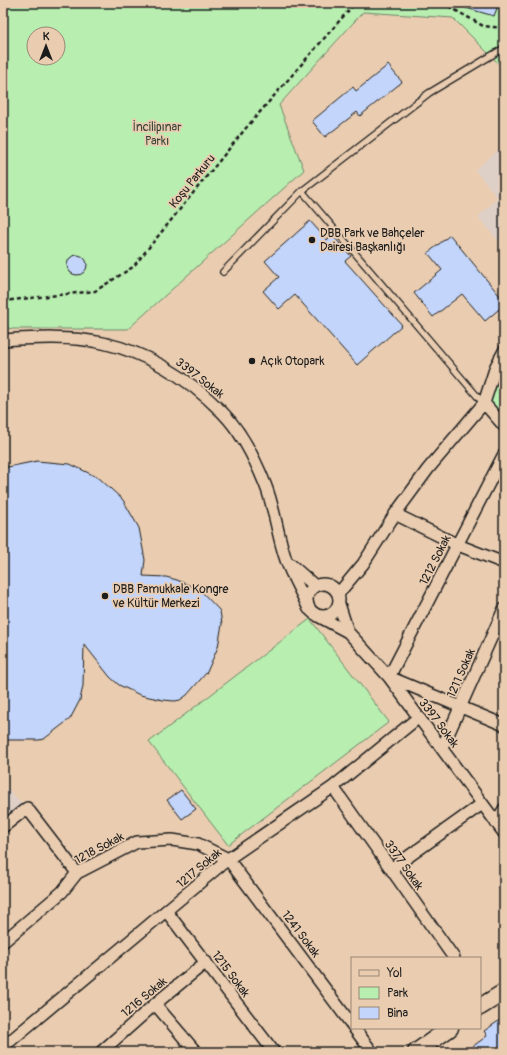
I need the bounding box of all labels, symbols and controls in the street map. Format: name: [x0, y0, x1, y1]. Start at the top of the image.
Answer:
north arrow: [26, 26, 66, 66]
text: K: [43, 30, 50, 43]
park label: İncilipınar Parkı: [133, 119, 182, 149]
street label: Koşu Parkuru: [166, 151, 219, 211]
place label: DBB Park ve Bahçeler Dairesi Başkanlığı: [320, 226, 425, 255]
marker: DBB Park ve Bahçeler Dairesi Başkanlığı: [307, 235, 317, 245]
place label: Açık Otopark: [260, 354, 324, 369]
street label: 3397 Sokak: [172, 355, 227, 402]
marker: Açık Otopark: [247, 356, 257, 366]
street label: 1212 Sokak: [416, 533, 454, 588]
place label: DBB Pamukkale Kongre ve Kültür Merkezi: [112, 582, 229, 611]
marker: DBB Pamukkale Kongre ve Kültür Merkezi: [100, 591, 110, 601]
street label: 1211 Sokak: [444, 646, 479, 700]
street label: 3397 Sokak: [415, 696, 462, 751]
street label: 1218 Sokak: [72, 829, 126, 868]
street label: 3377 Sokak: [381, 837, 426, 893]
street label: 1217 Sokak: [174, 845, 225, 892]
street label: 1241 Sokak: [278, 908, 323, 961]
street label: 1215 Sokak: [208, 948, 253, 1000]
legend: [351, 957, 481, 1029]
text: Yol: [386, 966, 402, 981]
street label: 1216 Sokak: [119, 974, 170, 1021]
text: Park: [387, 986, 408, 1001]
text: Bina: [387, 1006, 409, 1021]

